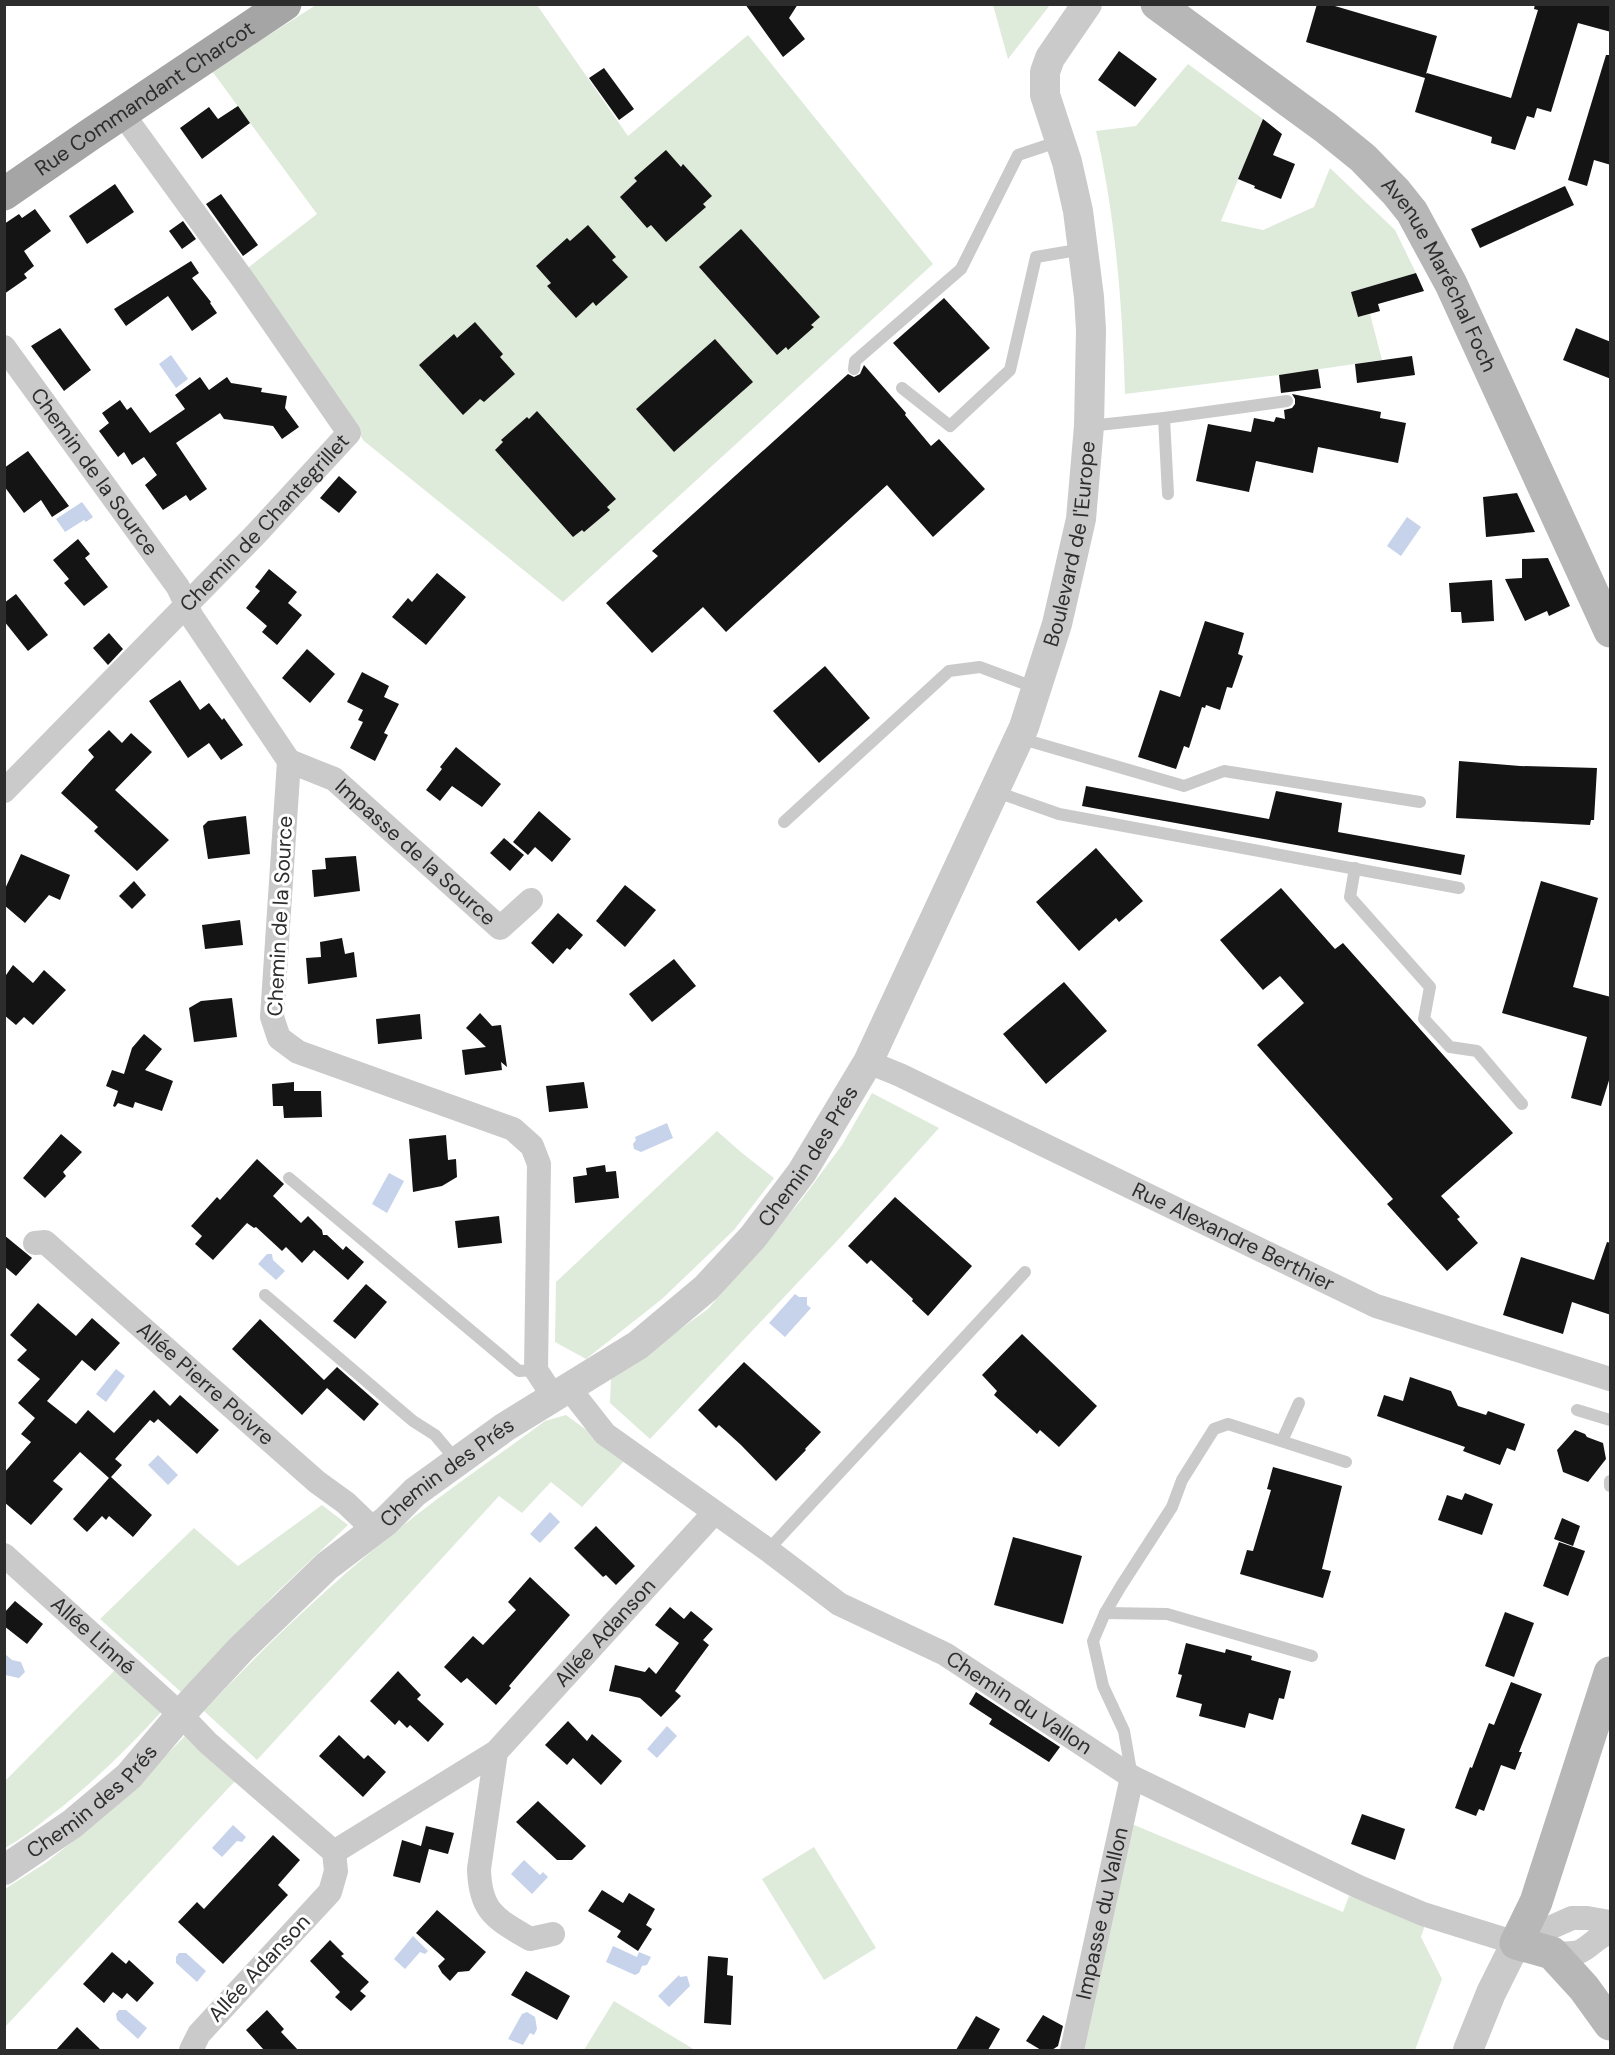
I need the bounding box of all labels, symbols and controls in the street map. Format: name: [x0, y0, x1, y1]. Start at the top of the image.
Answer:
street label: Rue Commandant Charcot: [29, 14, 260, 183]
street label: Avenue Maréchal Foch: [1375, 171, 1503, 376]
street label: Chemin de la Source: [24, 382, 165, 561]
street label: Chemin de Chantegrillet: [173, 428, 356, 618]
street label: Boulevard de l'Europe: [1037, 440, 1102, 650]
street label: Impasse de la Source: [329, 773, 502, 932]
street label: Chemin de la Source: [261, 815, 299, 1017]
street label: Chemin des Prés: [751, 1080, 865, 1233]
street label: Rue Alexandre Berthier: [1128, 1176, 1339, 1298]
street label: Allée Pierre Poivre: [131, 1315, 280, 1452]
street label: Chemin des Prés: [374, 1411, 519, 1533]
street label: Allée Adanson: [548, 1572, 662, 1693]
street label: Allée Linné: [45, 1590, 141, 1681]
street label: Chemin du Vallon: [941, 1644, 1098, 1761]
street label: Chemin des Prés: [21, 1739, 164, 1865]
street label: Impasse du Vallon: [1070, 1824, 1135, 2002]
street label: Allée Adanson: [202, 1908, 316, 2028]

